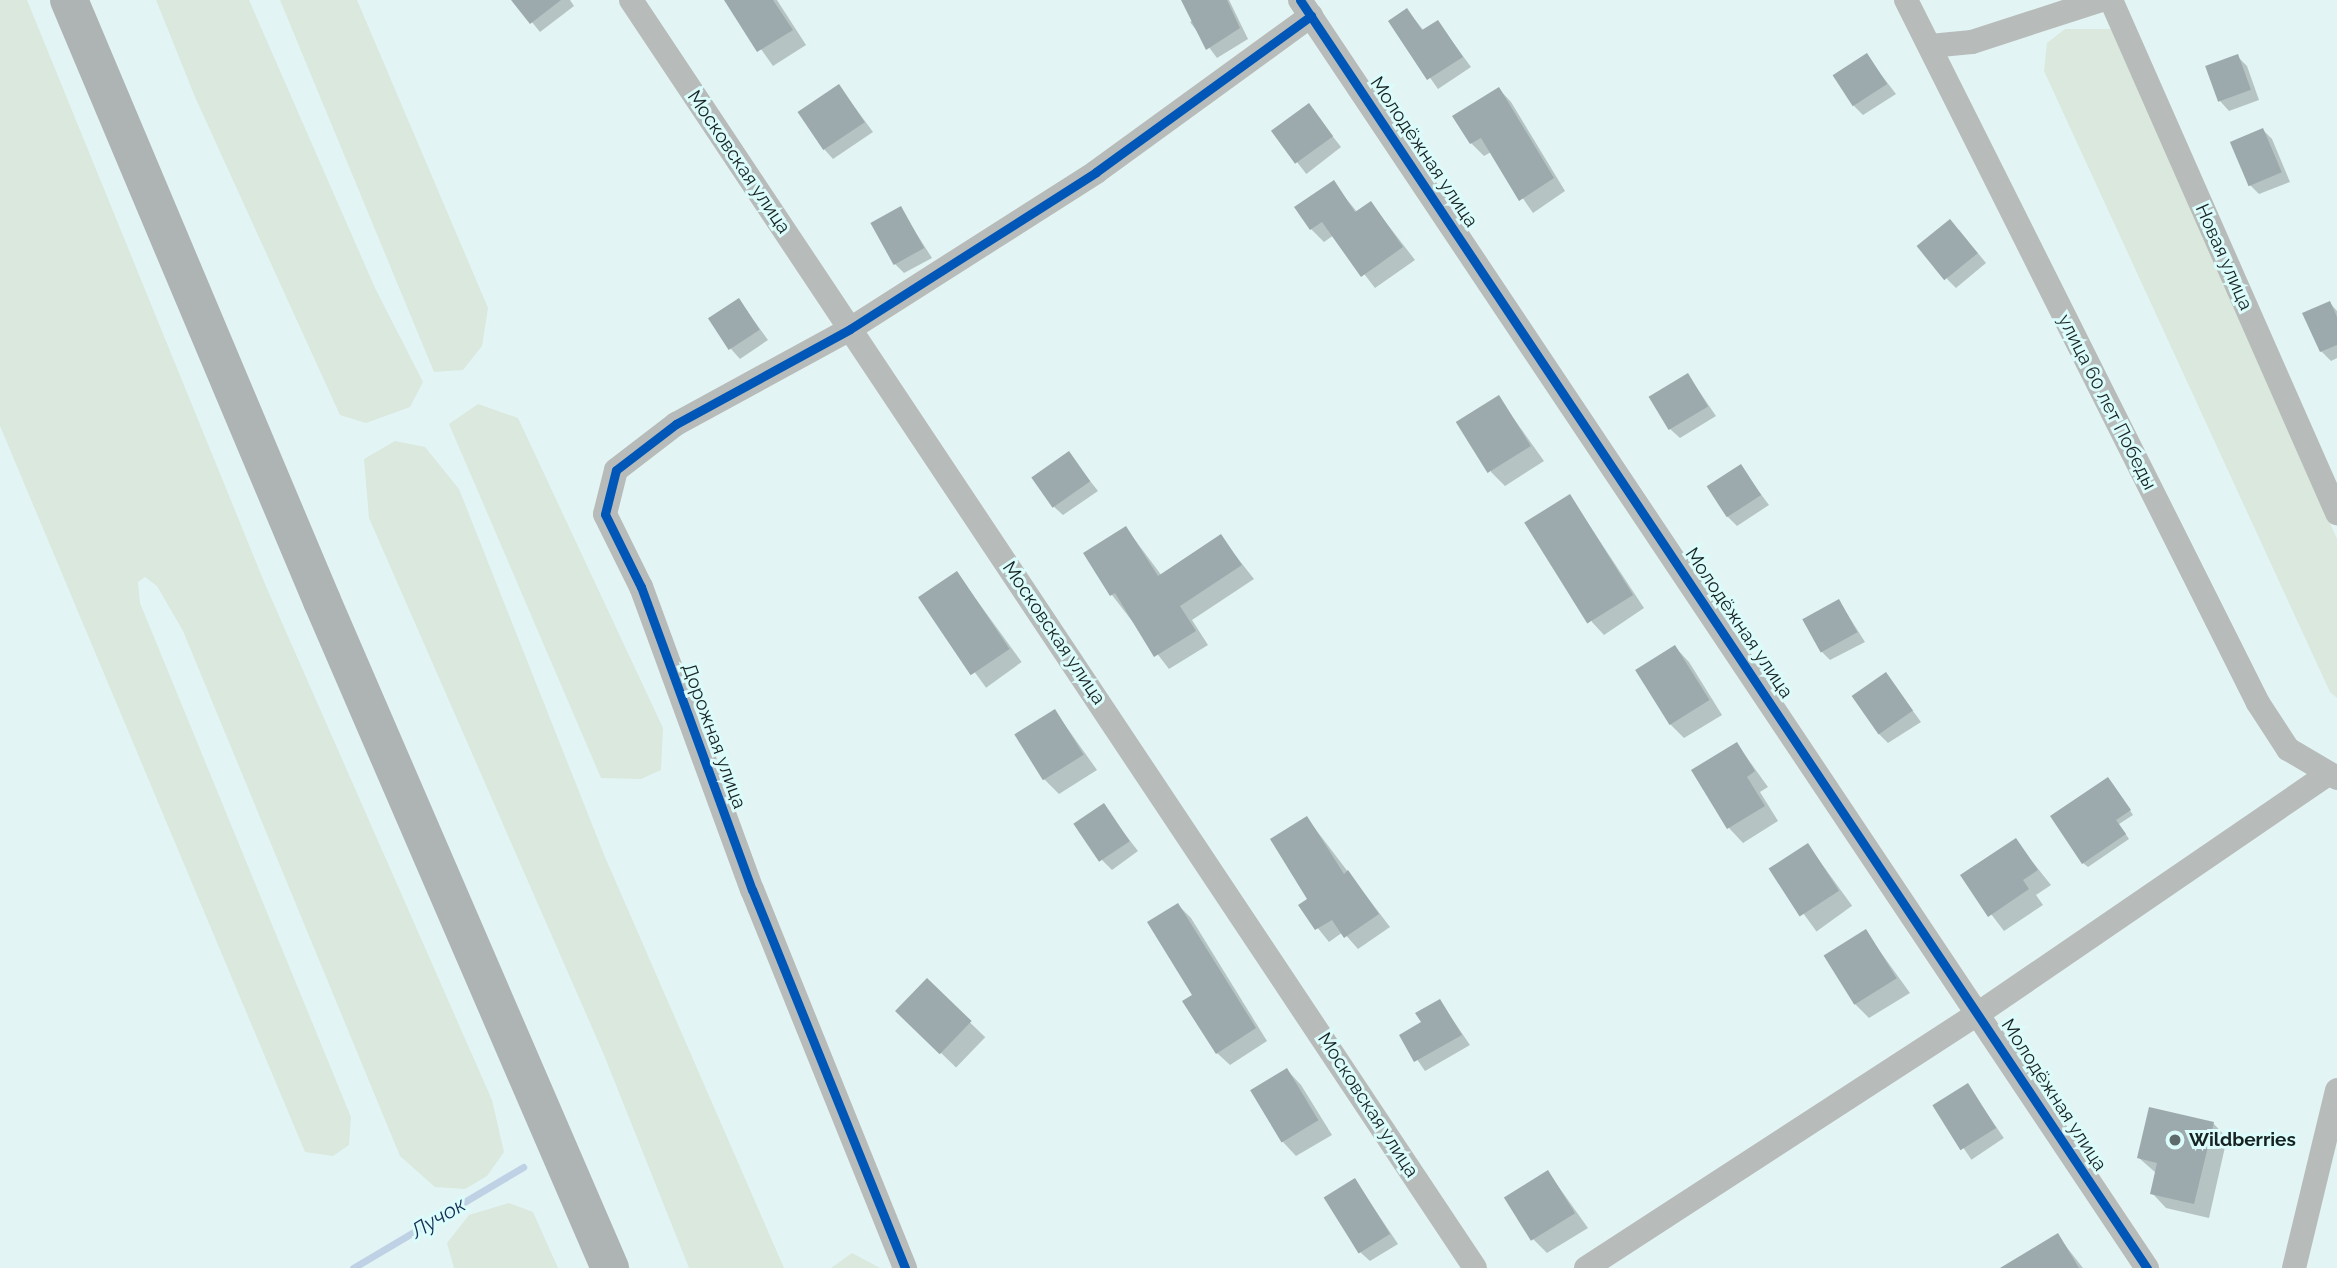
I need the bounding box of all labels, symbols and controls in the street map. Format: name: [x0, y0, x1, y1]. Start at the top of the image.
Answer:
street label: Молодёжная улица: [1365, 72, 1483, 232]
street label: Московская улица: [683, 86, 795, 238]
street label: Новая улица: [2190, 200, 2258, 314]
street label: улица 60 лет Победы: [2053, 310, 2161, 494]
street label: Молодёжная улица: [1680, 543, 1798, 703]
street label: Московская улица: [998, 557, 1110, 709]
street label: Дорожная улица: [677, 660, 751, 812]
street label: Молодёжная улица: [1996, 1015, 2112, 1175]
street label: Московская улица: [1313, 1028, 1423, 1182]
place label: Wildberries: [2189, 1129, 2296, 1151]
marker: Wildberries: [2167, 1132, 2183, 1148]
water label: Лучок: [406, 1192, 470, 1244]

